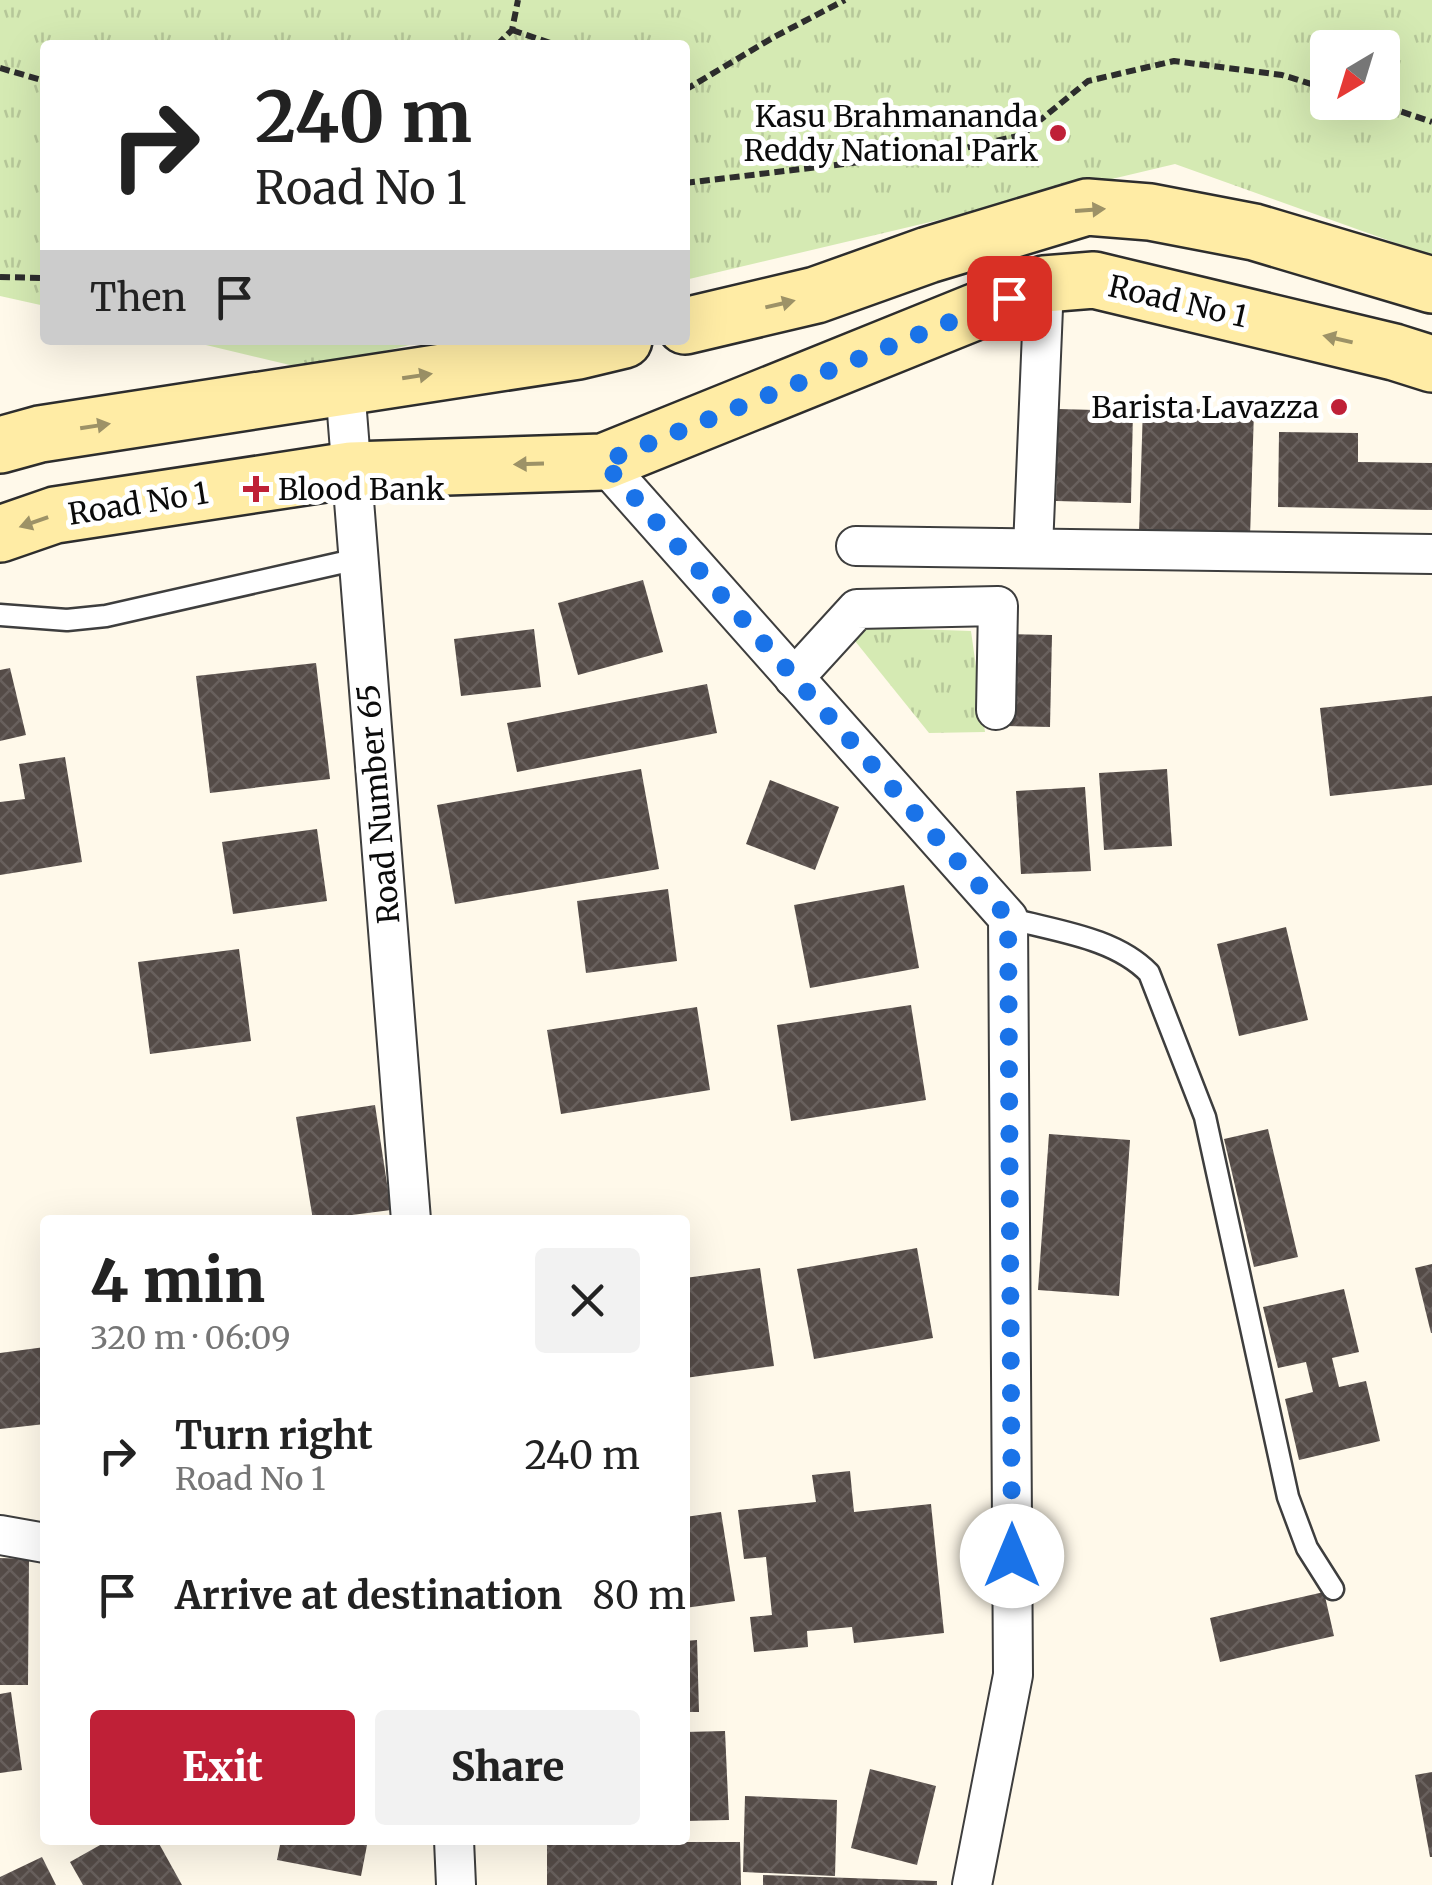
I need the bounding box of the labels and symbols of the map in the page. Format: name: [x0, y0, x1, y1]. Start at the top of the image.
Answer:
north arrow: [1310, 30, 1400, 120]
place label: Kasu Brahmananda Reddy National Park: [744, 97, 1038, 169]
marker: Kasu Brahmananda Reddy National Park: [1047, 122, 1069, 144]
one-way arrow: [1075, 202, 1106, 218]
pin: [967, 256, 1052, 341]
street label: Road No 1: [1105, 267, 1251, 335]
one-way arrow: [765, 296, 796, 311]
one-way arrow: [1322, 331, 1353, 346]
one-way arrow: [401, 368, 433, 383]
place label: Barista Lavazza: [1091, 388, 1319, 426]
marker: Barista Lavazza: [1328, 396, 1350, 418]
one-way arrow: [80, 418, 112, 433]
one-way arrow: [513, 457, 545, 473]
place label: Blood Bank: [278, 470, 445, 508]
street label: Road No 1: [65, 473, 211, 533]
marker: Blood Bank: [243, 476, 269, 502]
one-way arrow: [19, 515, 49, 530]
street label: Road Number 65: [349, 683, 407, 925]
position arrow: [960, 1504, 1064, 1608]

